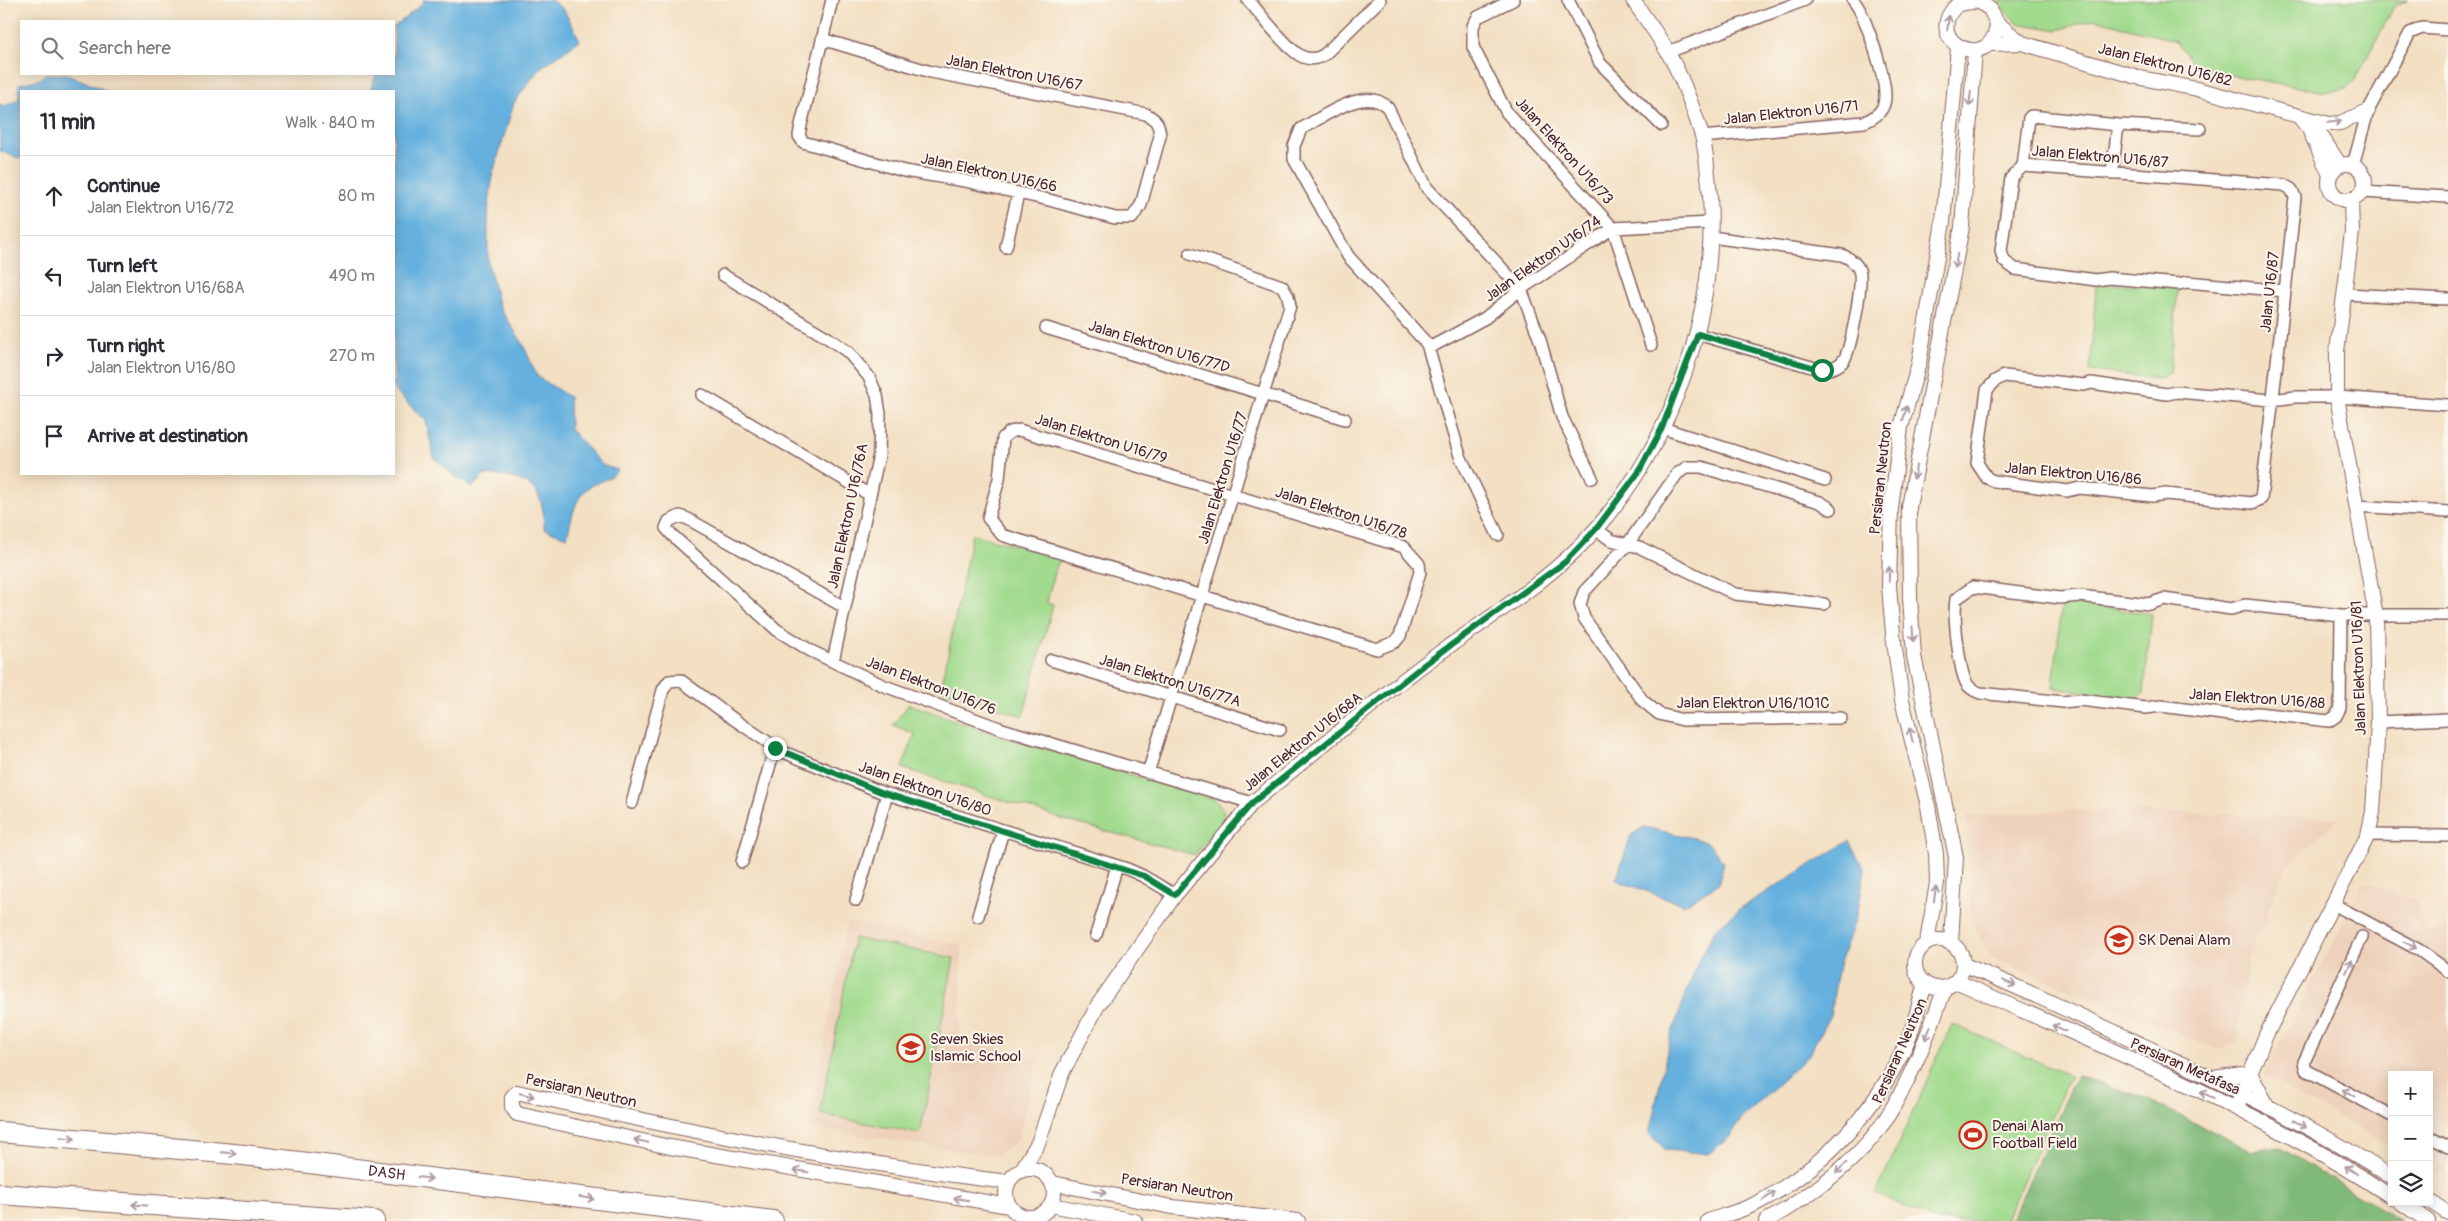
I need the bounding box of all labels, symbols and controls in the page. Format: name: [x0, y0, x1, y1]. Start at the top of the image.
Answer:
one-way arrow: [1943, 16, 1953, 32]
search box: [20, 20, 395, 75]
icon: search: [38, 34, 66, 62]
text: Search here: [78, 36, 171, 60]
street label: Jalan Elektron U16/82: [2096, 39, 2234, 91]
street label: Jalan Elektron U16/67: [944, 50, 1084, 96]
one-way arrow: [1965, 91, 1975, 107]
street label: Jalan Elektron U16/73: [1511, 93, 1617, 209]
street label: Jalan Elektron U16/71: [1723, 96, 1859, 130]
text: 11 min: [40, 109, 95, 136]
text: Walk · 840 m: [285, 113, 375, 133]
one-way arrow: [2326, 117, 2342, 127]
street label: Jalan Elektron U16/87: [2031, 142, 2169, 172]
street label: Jalan Elektron U16/66: [919, 149, 1059, 197]
text: Continue: [87, 174, 160, 198]
icon: ahead: [40, 182, 68, 210]
text: 80 m: [338, 186, 375, 206]
text: Jalan Elektron U16/72: [87, 198, 234, 218]
street label: Jalan Elektron U16/74: [1481, 211, 1605, 306]
street label: Jalan U16/87: [2256, 250, 2284, 333]
one-way arrow: [1950, 252, 1960, 268]
text: Turn left: [87, 254, 157, 278]
icon: left: [40, 262, 68, 290]
text: 490 m: [329, 266, 375, 286]
text: Jalan Elektron U16/68A: [87, 278, 245, 298]
street label: Jalan Elektron U16/77D: [1086, 316, 1232, 378]
text: Turn right: [87, 334, 165, 358]
icon: right: [40, 342, 68, 370]
text: 270 m: [329, 346, 375, 366]
text: Jalan Elektron U16/80: [87, 358, 236, 378]
route start: [1811, 359, 1834, 382]
one-way arrow: [1901, 405, 1910, 421]
street label: Jalan Elektron U16/77: [1194, 409, 1252, 547]
street label: Jalan Elektron U16/79: [1033, 410, 1169, 468]
street label: Persiaran Neutron: [1866, 421, 1896, 535]
icon: arrive: [40, 422, 68, 450]
text: Arrive at destination: [87, 424, 248, 448]
street label: Jalan Elektron U16/76A: [823, 441, 873, 590]
street label: Jalan Elektron U16/86: [2003, 459, 2143, 489]
one-way arrow: [1910, 464, 1920, 480]
street label: Jalan Elektron U16/78: [1273, 483, 1410, 543]
one-way arrow: [1885, 566, 1894, 582]
street label: Jalan Elektron U16/81: [2347, 600, 2371, 736]
one-way arrow: [1908, 626, 1917, 642]
street label: Jalan Elektron U16/77A: [1097, 650, 1243, 712]
street label: Jalan Elektron U16/76: [863, 652, 999, 720]
street label: Jalan Elektron U16/88: [2188, 685, 2326, 713]
street label: Jalan Elektron U16/68A: [1240, 688, 1367, 796]
street label: Jalan Elektron U16/101C: [1677, 694, 1829, 713]
one-way arrow: [1905, 727, 1915, 743]
route end: [764, 737, 787, 760]
street label: Jalan Elektron U16/80: [856, 757, 994, 821]
one-way arrow: [1930, 887, 1940, 903]
school or university icon: SK Denai Alam: [2104, 925, 2134, 955]
place label: SK Denai Alam: [2138, 931, 2231, 950]
one-way arrow: [2402, 941, 2417, 950]
one-way arrow: [2345, 959, 2355, 974]
one-way arrow: [2001, 979, 2016, 988]
street label: Persiaran Neutron: [1868, 995, 1932, 1107]
one-way arrow: [2052, 1023, 2067, 1032]
one-way arrow: [1923, 1025, 1932, 1040]
place label: Seven Skies Islamic School: [930, 1030, 1021, 1066]
school or university icon: Seven Skies Islamic School: [896, 1033, 926, 1063]
street label: Persiaran Metafasa: [2127, 1034, 2243, 1100]
street label: Persiaran Neutron: [523, 1070, 639, 1112]
map controls: [2388, 1071, 2433, 1206]
button: +: [2388, 1071, 2433, 1116]
one-way arrow: [2342, 1088, 2357, 1097]
one-way arrow: [2200, 1090, 2215, 1099]
one-way arrow: [518, 1091, 534, 1100]
button: −: [2388, 1116, 2433, 1161]
place label: Denai Alam Football Field: [1992, 1117, 2077, 1153]
one-way arrow: [2292, 1119, 2307, 1129]
sports icon: Denai Alam Football Field: [1958, 1120, 1988, 1150]
one-way arrow: [59, 1133, 75, 1143]
one-way arrow: [634, 1136, 650, 1145]
one-way arrow: [221, 1148, 237, 1158]
street label: DASH: [367, 1161, 407, 1185]
button: layers: [2388, 1161, 2433, 1206]
one-way arrow: [1834, 1162, 1847, 1174]
one-way arrow: [2344, 1165, 2358, 1175]
one-way arrow: [793, 1166, 809, 1176]
street label: Persiaran Neutron: [1119, 1170, 1235, 1206]
one-way arrow: [417, 1173, 433, 1183]
one-way arrow: [1091, 1188, 1107, 1198]
one-way arrow: [1761, 1191, 1775, 1201]
one-way arrow: [578, 1193, 594, 1203]
one-way arrow: [954, 1193, 970, 1203]
one-way arrow: [131, 1200, 147, 1209]

